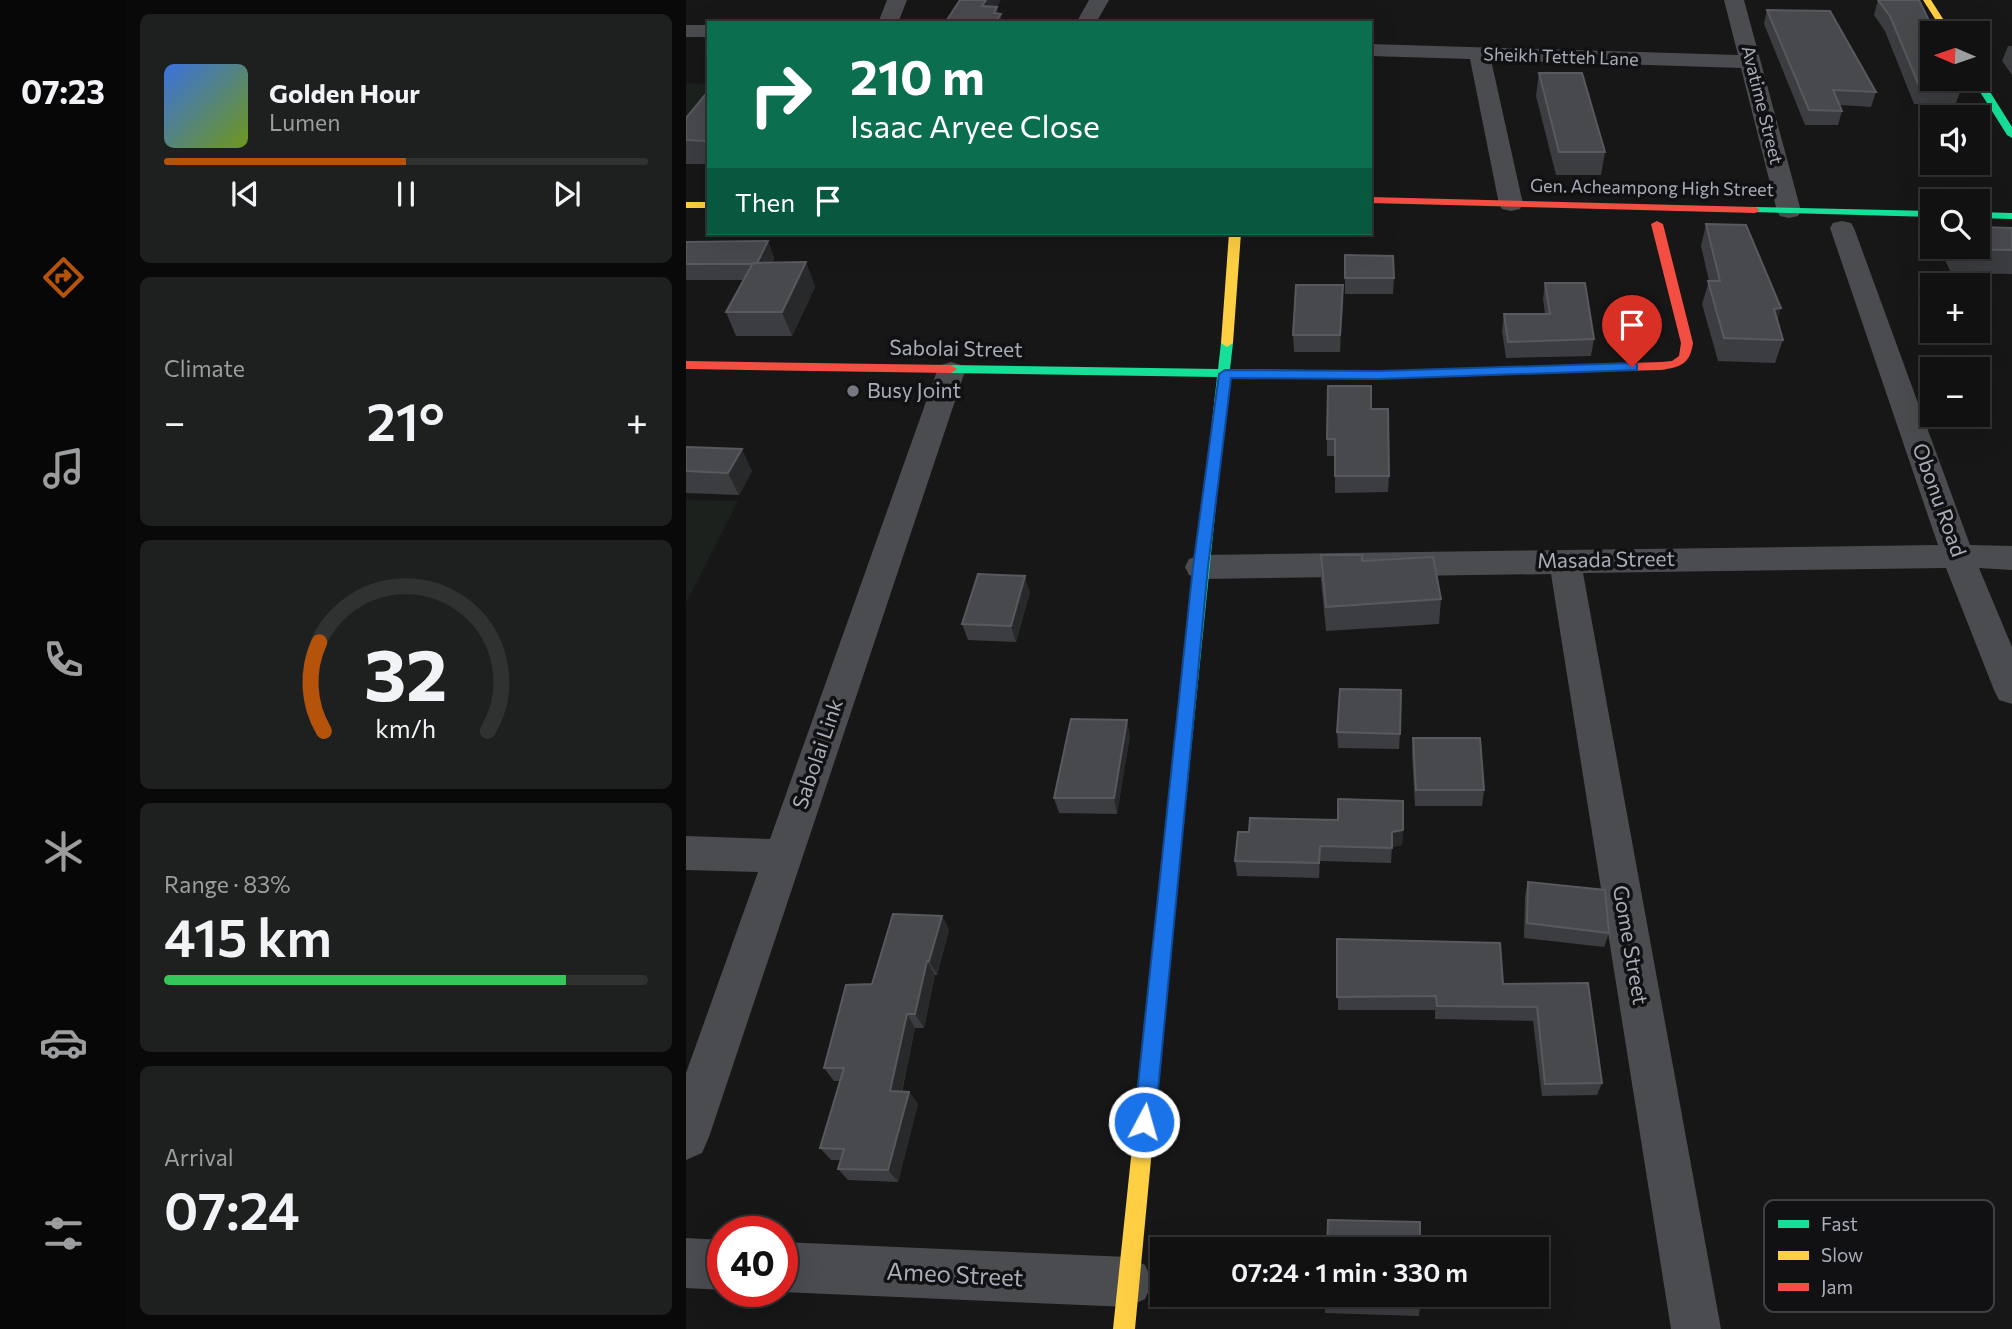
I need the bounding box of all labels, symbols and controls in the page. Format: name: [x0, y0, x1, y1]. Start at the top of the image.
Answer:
north arrow: [1920, 21, 1990, 91]
map controls: [1920, 21, 1990, 427]
street label: Sheikh Tetteh Lane: [1483, 42, 1639, 70]
street label: Avatime Street: [1738, 43, 1788, 166]
text: 210 m: [850, 45, 985, 105]
icon: right: [735, 49, 826, 140]
text: 07:23: [21, 71, 105, 111]
text: Golden Hour: [269, 77, 420, 108]
text: Isaac Aryee Close: [850, 105, 1100, 145]
button: sound: [1920, 105, 1990, 175]
text: Lumen: [269, 108, 340, 136]
street label: Gen. Acheampong High Street: [1530, 174, 1774, 200]
icon: previous: [226, 175, 264, 213]
icon: pause: [387, 175, 425, 213]
icon: next: [548, 175, 586, 213]
icon: arrive: [809, 182, 847, 220]
text: Then: [735, 186, 795, 217]
button: search: [1920, 189, 1990, 259]
icon: directions: [39, 253, 88, 302]
button: +: [1920, 273, 1990, 343]
pin: [1602, 295, 1662, 367]
icon: arrive: [1613, 306, 1651, 344]
street label: Sabolai Street: [889, 334, 1023, 361]
text: Climate: [164, 354, 245, 382]
button: −: [1920, 357, 1990, 427]
place label: Busy Joint: [867, 377, 961, 402]
marker: Busy Joint: [845, 383, 861, 399]
text: 21°: [366, 388, 445, 452]
text: −: [164, 397, 186, 444]
text: +: [626, 397, 648, 444]
street label: Obonu Road: [1908, 439, 1972, 560]
icon: music: [39, 444, 88, 493]
street label: Masada Street: [1537, 545, 1675, 572]
text: 32: [364, 627, 448, 716]
icon: phone: [39, 635, 88, 684]
street label: Sabolai Link: [786, 695, 847, 812]
text: km/h: [376, 712, 436, 742]
icon: climate: [39, 827, 88, 876]
text: Range · 83%: [164, 870, 290, 898]
street label: Gome Street: [1609, 883, 1654, 1006]
text: 415 km: [164, 904, 332, 968]
icon: car: [39, 1018, 88, 1067]
position arrow: [1107, 1085, 1181, 1159]
text: Arrival: [164, 1143, 234, 1171]
text: 07:24: [164, 1177, 300, 1241]
legend: [1764, 1200, 1994, 1312]
icon: filters: [39, 1209, 88, 1258]
text: Fast: [1821, 1212, 1858, 1235]
speed limit sign: 40: [707, 1216, 798, 1307]
text: Slow: [1821, 1243, 1863, 1266]
street label: Ameo Street: [886, 1255, 1024, 1292]
text: 07:24 · 1 min · 330 m: [1231, 1256, 1468, 1287]
text: Jam: [1821, 1275, 1853, 1298]

